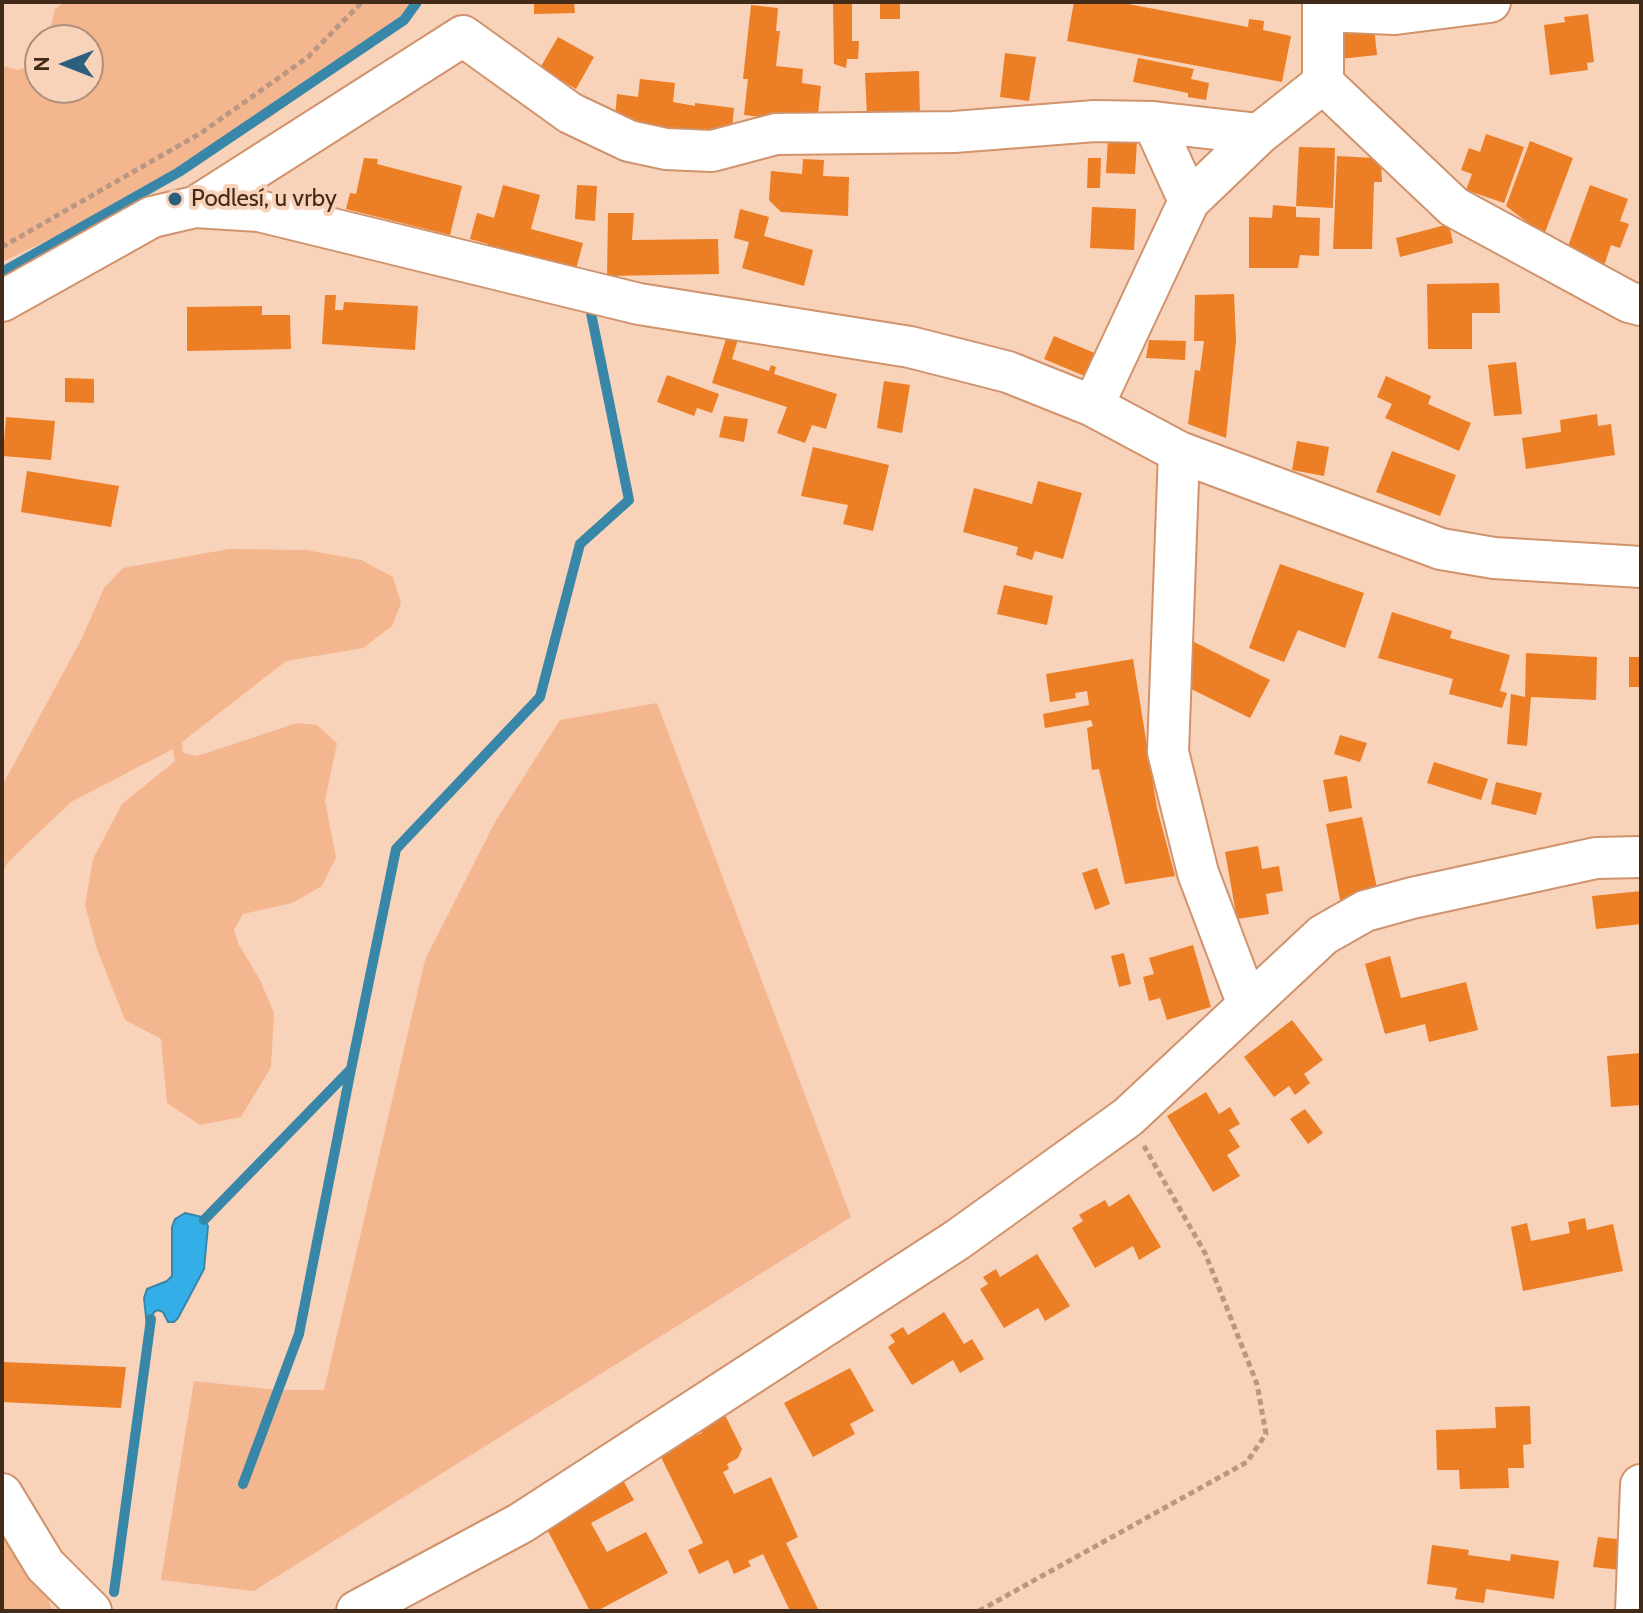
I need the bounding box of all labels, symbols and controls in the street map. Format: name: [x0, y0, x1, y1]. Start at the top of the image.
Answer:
north arrow: [24, 24, 104, 104]
text: N: [28, 56, 55, 72]
place label: Podlesí, u vrby: [191, 185, 337, 213]
marker: Podlesí, u vrby: [166, 190, 184, 208]

